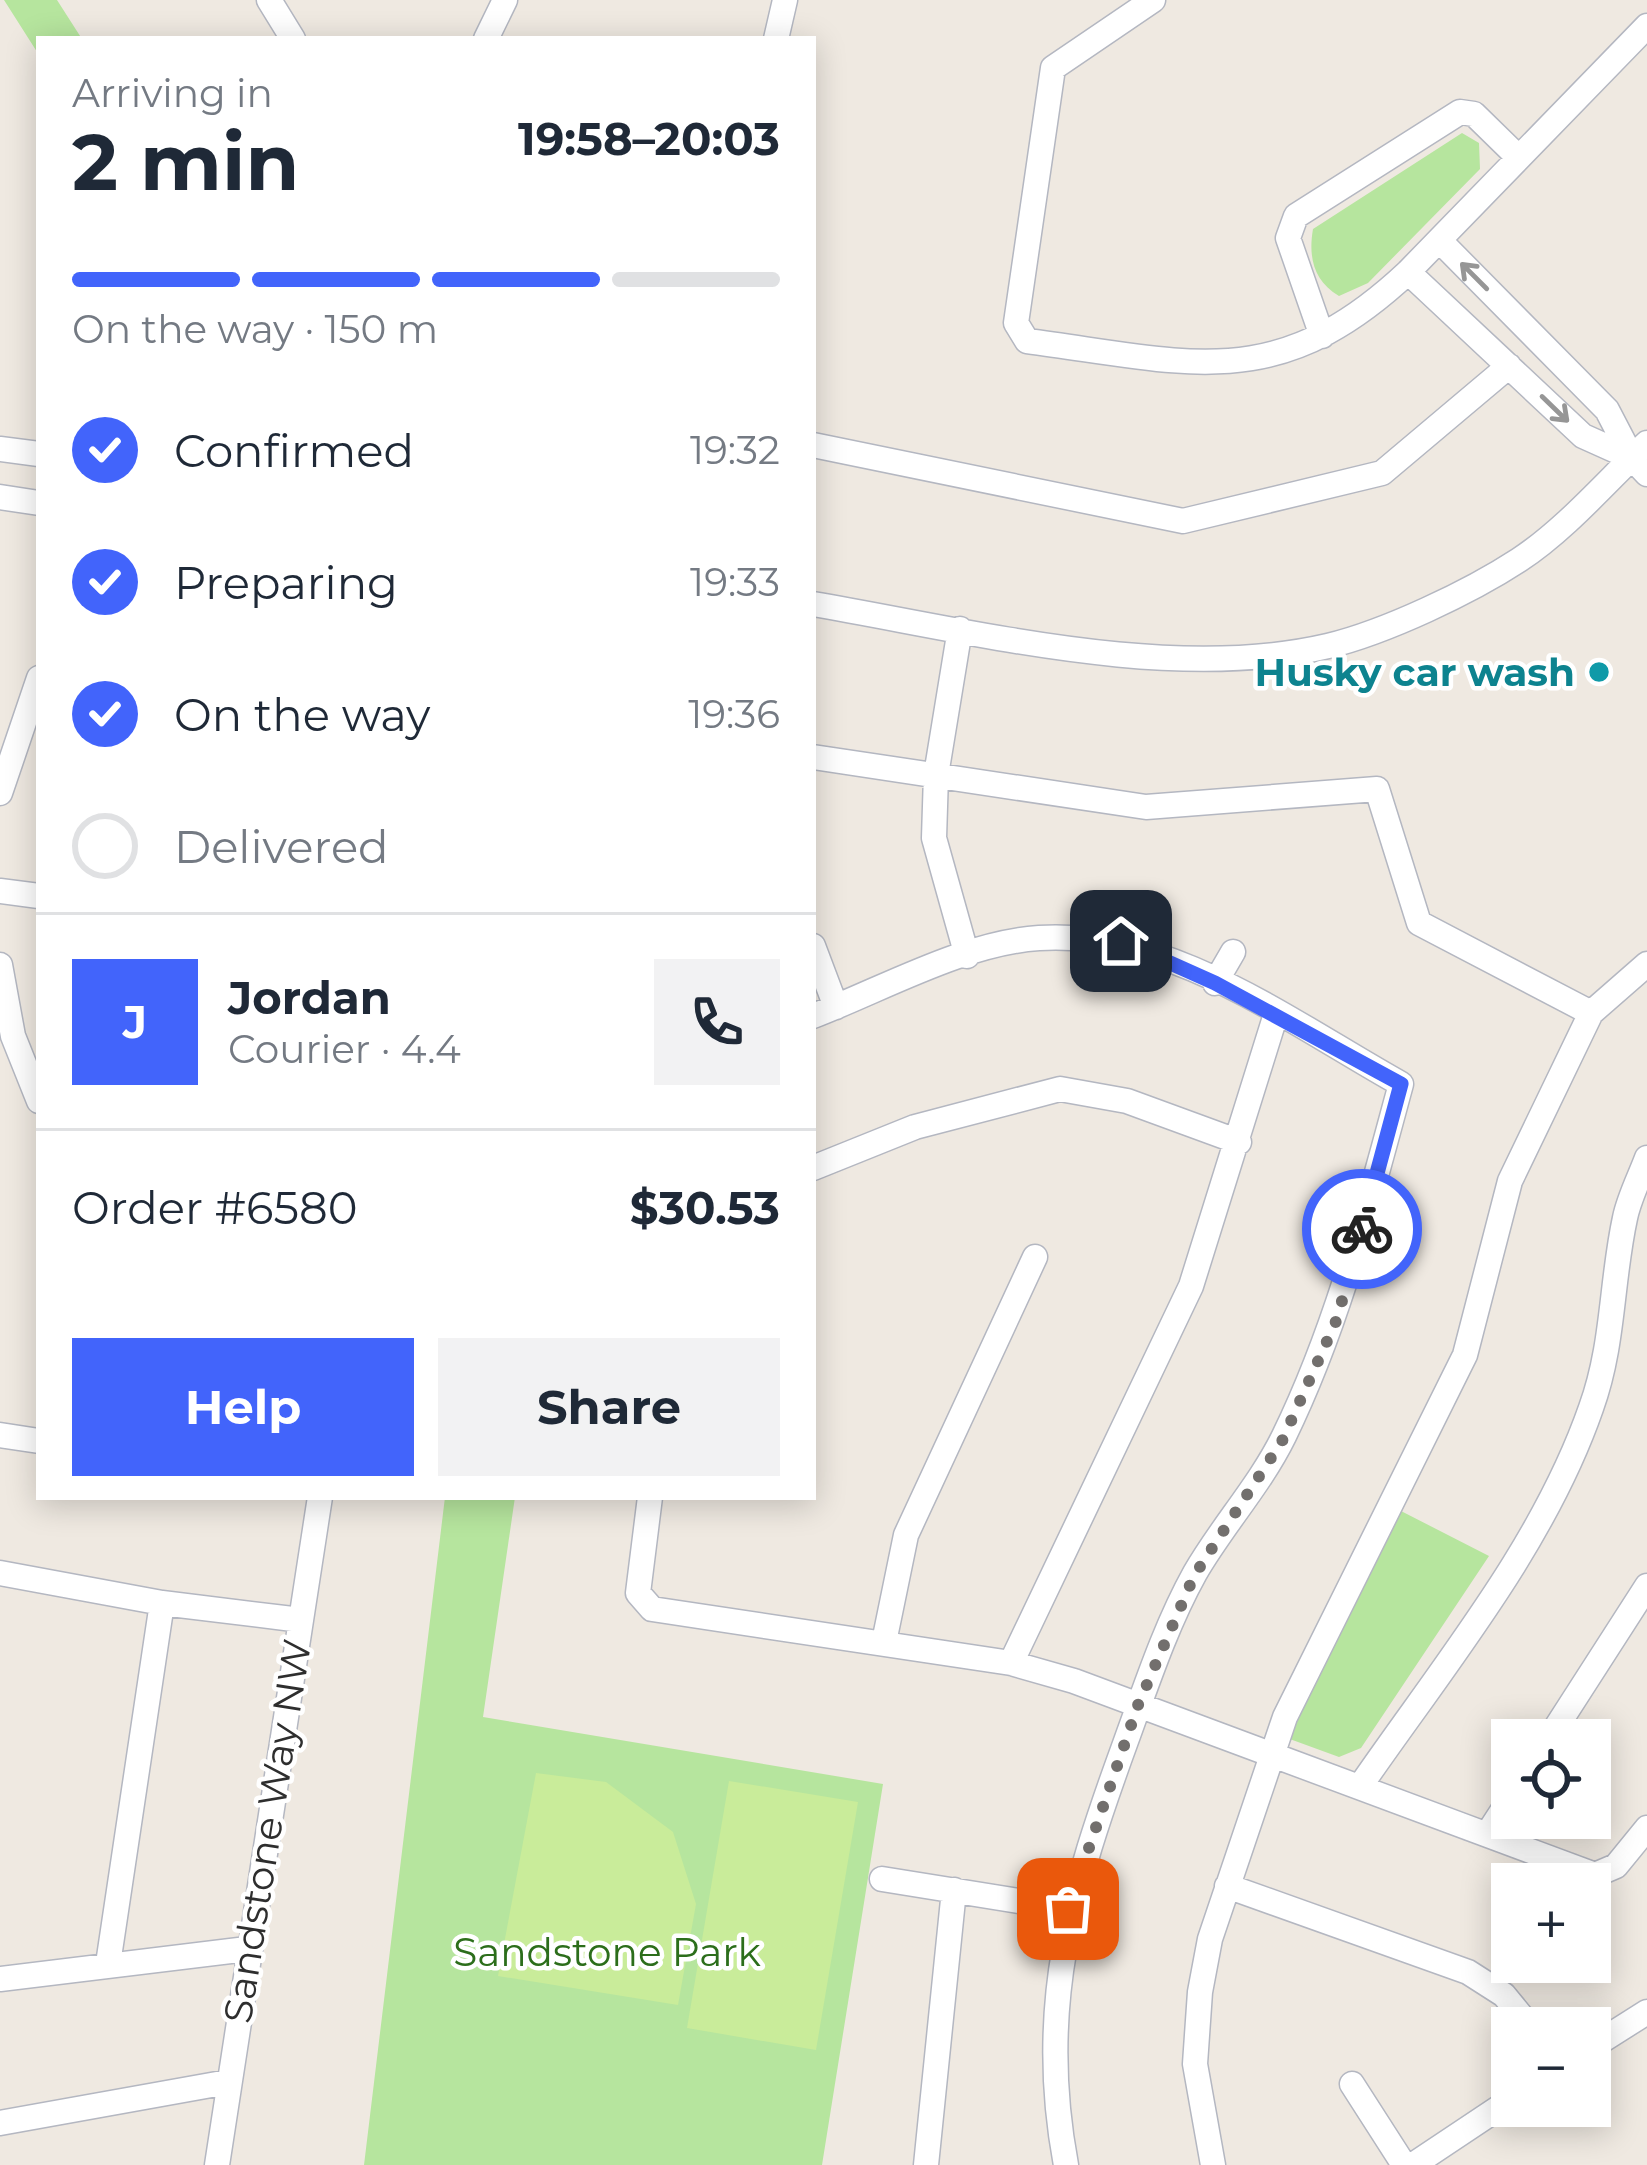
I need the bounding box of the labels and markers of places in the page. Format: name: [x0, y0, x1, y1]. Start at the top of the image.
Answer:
place label: Husky car wash: [1255, 648, 1575, 696]
marker: Husky car wash: [1586, 659, 1612, 685]
pin: [1070, 890, 1172, 992]
pin: [1017, 1858, 1119, 1960]

